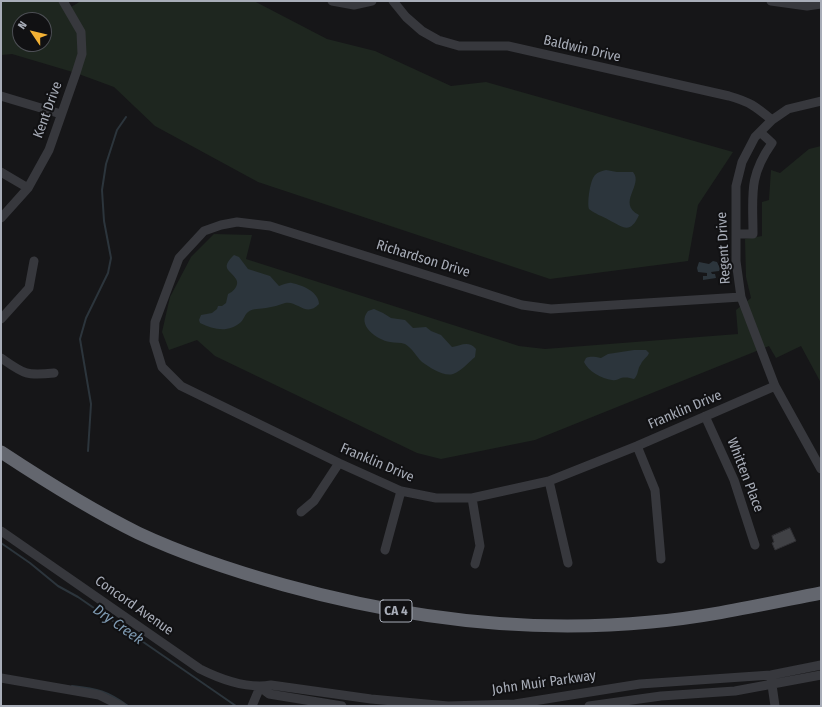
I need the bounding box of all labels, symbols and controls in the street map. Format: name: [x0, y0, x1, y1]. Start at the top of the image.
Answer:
north arrow: [12, 12, 52, 52]
text: N: [15, 19, 30, 32]
street label: Baldwin Drive: [542, 32, 622, 66]
street label: Kent Drive: [30, 79, 66, 141]
street label: Regent Drive: [714, 211, 734, 285]
street label: Richardson Drive: [374, 237, 472, 281]
street label: Franklin Drive: [646, 387, 724, 433]
street label: Whitten Place: [723, 435, 767, 515]
street label: Franklin Drive: [338, 440, 416, 486]
street label: Concord Avenue: [91, 573, 177, 639]
road number: CA 4: [380, 600, 412, 622]
water label: Dry Creek: [89, 601, 147, 649]
street label: John Muir Parkway: [491, 667, 597, 699]

